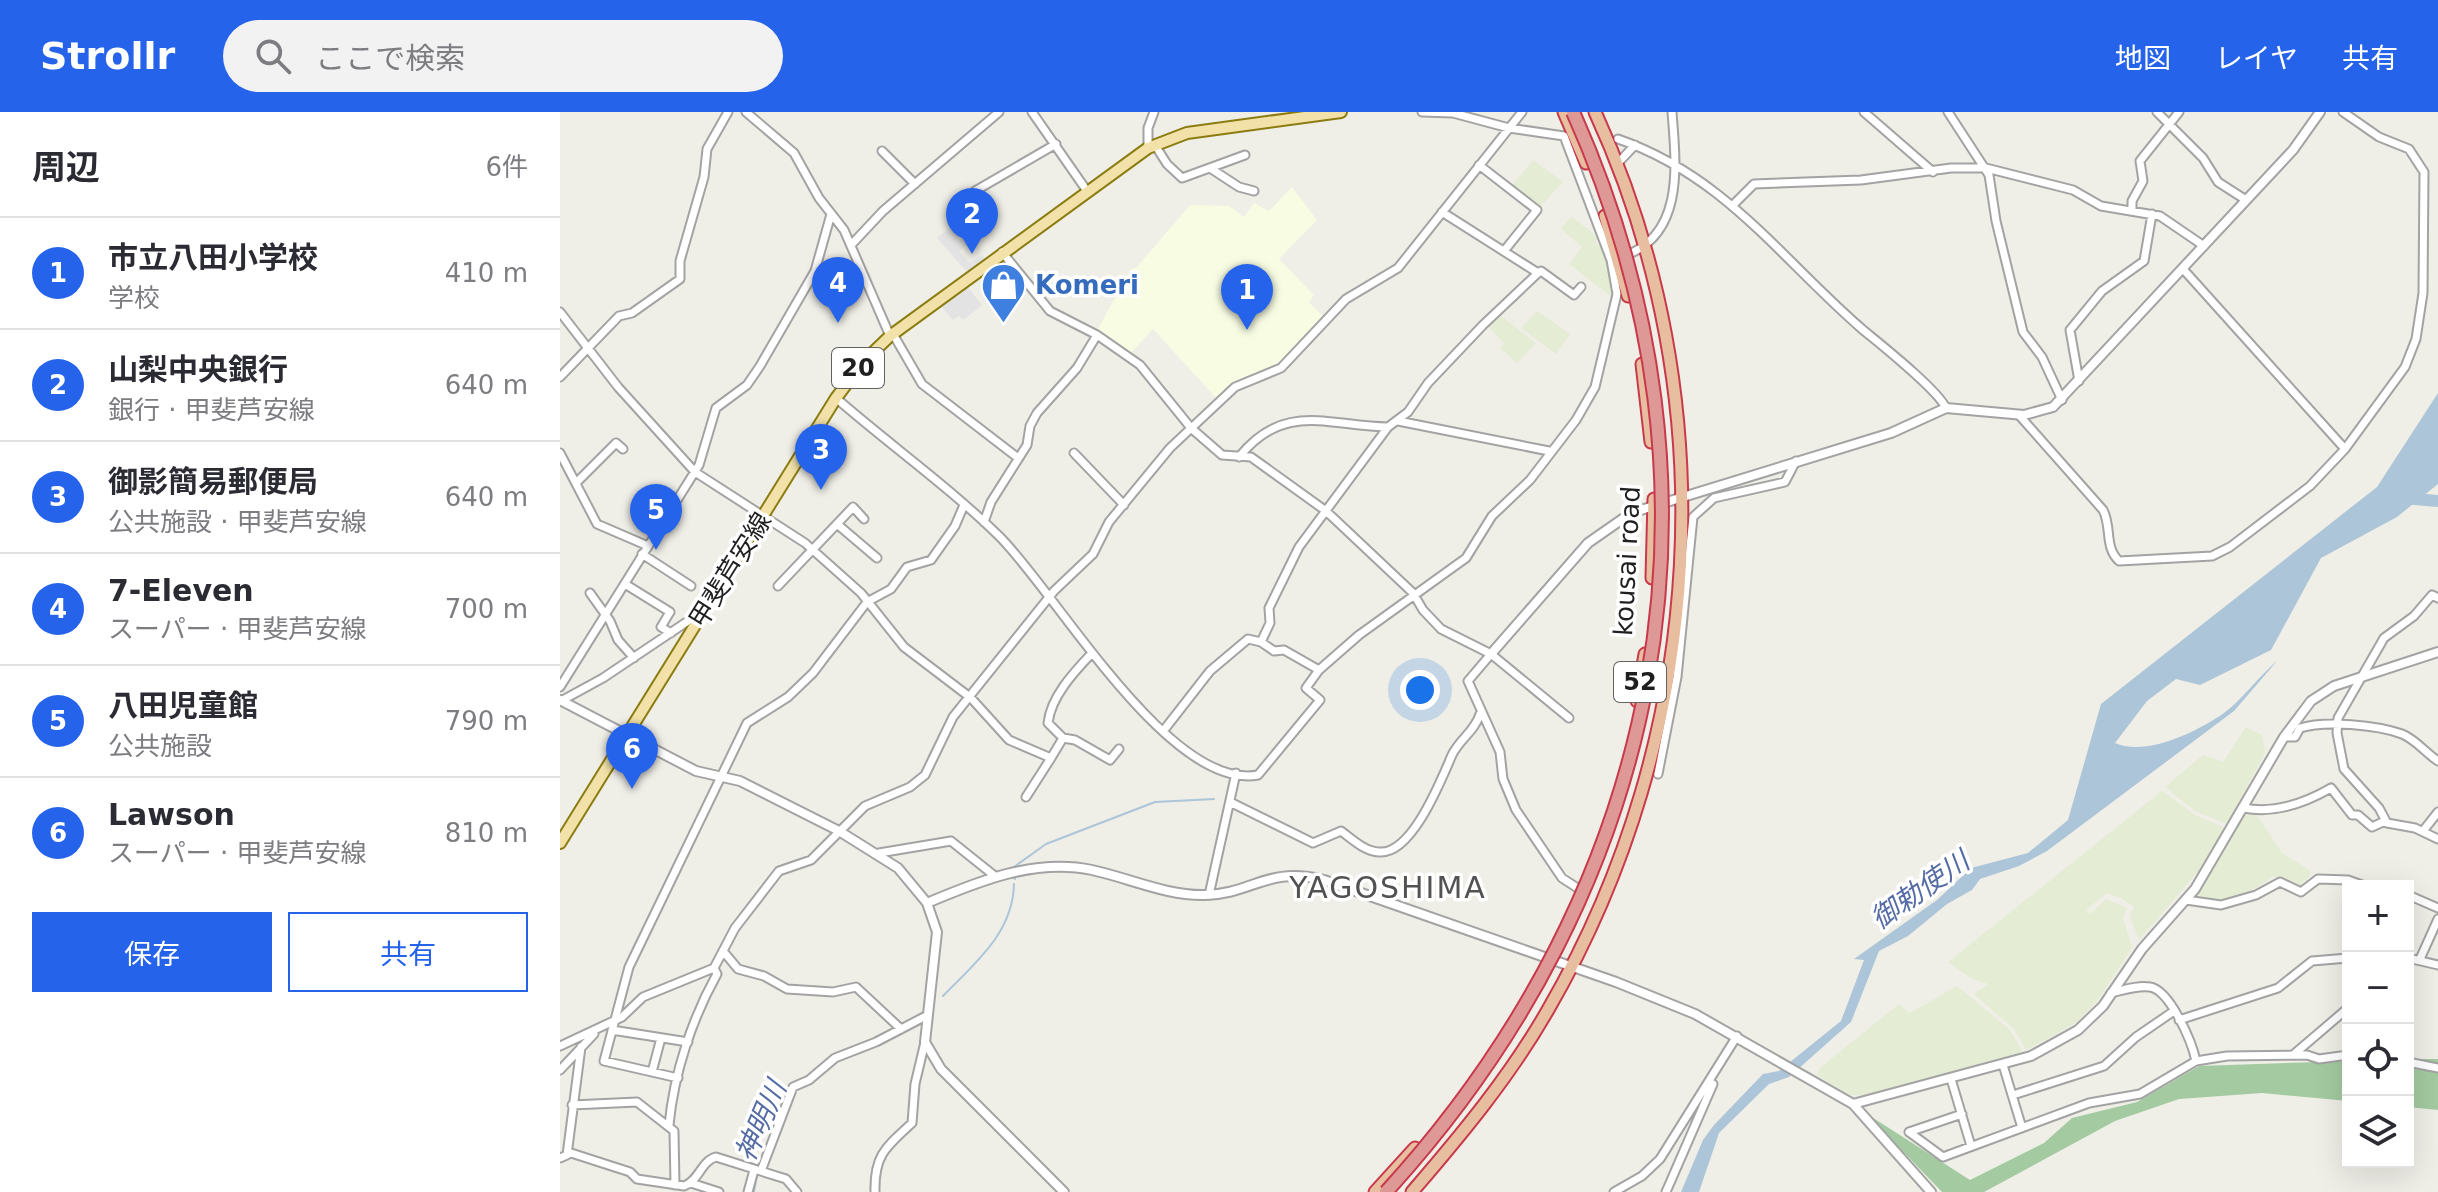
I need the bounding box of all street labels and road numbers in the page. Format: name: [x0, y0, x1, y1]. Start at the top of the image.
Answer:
road number: 20: [832, 348, 884, 388]
street label: kousai road: [1608, 485, 1646, 637]
street label: 甲斐芦安線: [683, 507, 777, 633]
road number: 52: [1614, 662, 1666, 702]

